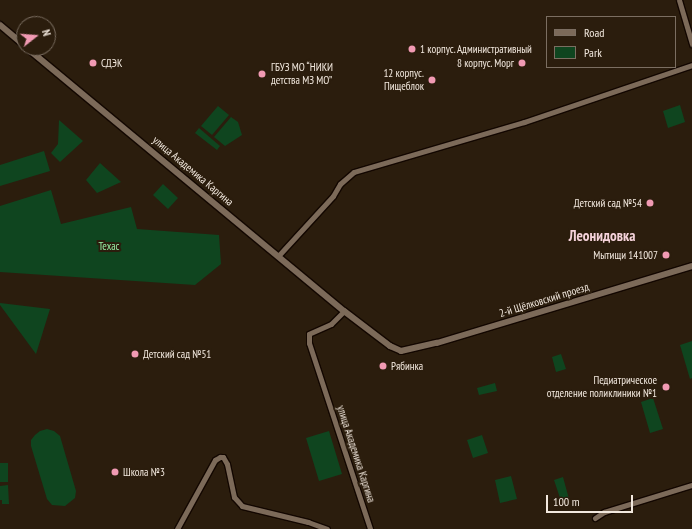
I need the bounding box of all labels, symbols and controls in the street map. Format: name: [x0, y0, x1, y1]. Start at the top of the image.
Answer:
north arrow: [16, 16, 56, 56]
legend: [546, 16, 676, 68]
text: Road: [584, 25, 604, 40]
text: N: [39, 28, 54, 38]
place label: 1 корпус. Административный: [420, 42, 533, 56]
marker: 1 корпус. Административный: [407, 44, 417, 54]
text: Park: [584, 45, 602, 60]
place label: СДЭК: [101, 56, 122, 70]
place label: 8 корпус. Морг: [456, 56, 514, 70]
marker: СДЭК: [88, 58, 98, 68]
marker: 8 корпус. Морг: [517, 58, 527, 68]
place label: ГБУЗ МО “НИКИ детства МЗ МО”: [271, 61, 334, 87]
place label: 12 корпус. Пищеблок: [383, 67, 424, 93]
marker: ГБУЗ МО “НИКИ детства МЗ МО”: [256, 68, 268, 80]
marker: 12 корпус. Пищеблок: [427, 75, 437, 85]
street label: улица Академика Каргина: [150, 133, 236, 209]
place label: Детский сад №54: [574, 196, 642, 210]
marker: Детский сад №54: [645, 198, 655, 208]
district label: Леонидовка: [569, 227, 635, 245]
park label: Техас: [99, 239, 119, 253]
place label: Мытищи 141007: [593, 248, 658, 262]
marker: Мытищи 141007: [661, 250, 671, 260]
street label: 2-й Щёлковский проезд: [498, 280, 590, 320]
place label: Детский сад №51: [143, 347, 211, 361]
marker: Детский сад №51: [130, 349, 140, 359]
place label: Рябинка: [391, 359, 423, 373]
marker: Рябинка: [378, 361, 388, 371]
place label: Педиатрическое отделение поликлиники №1: [547, 374, 657, 400]
marker: Педиатрическое отделение поликлиники №1: [660, 381, 672, 393]
street label: улица Академика Каргина: [334, 404, 378, 504]
place label: Школа №3: [123, 465, 165, 479]
marker: Школа №3: [110, 467, 120, 477]
scale bar: [548, 487, 635, 513]
text: 100 m: [553, 494, 580, 509]

